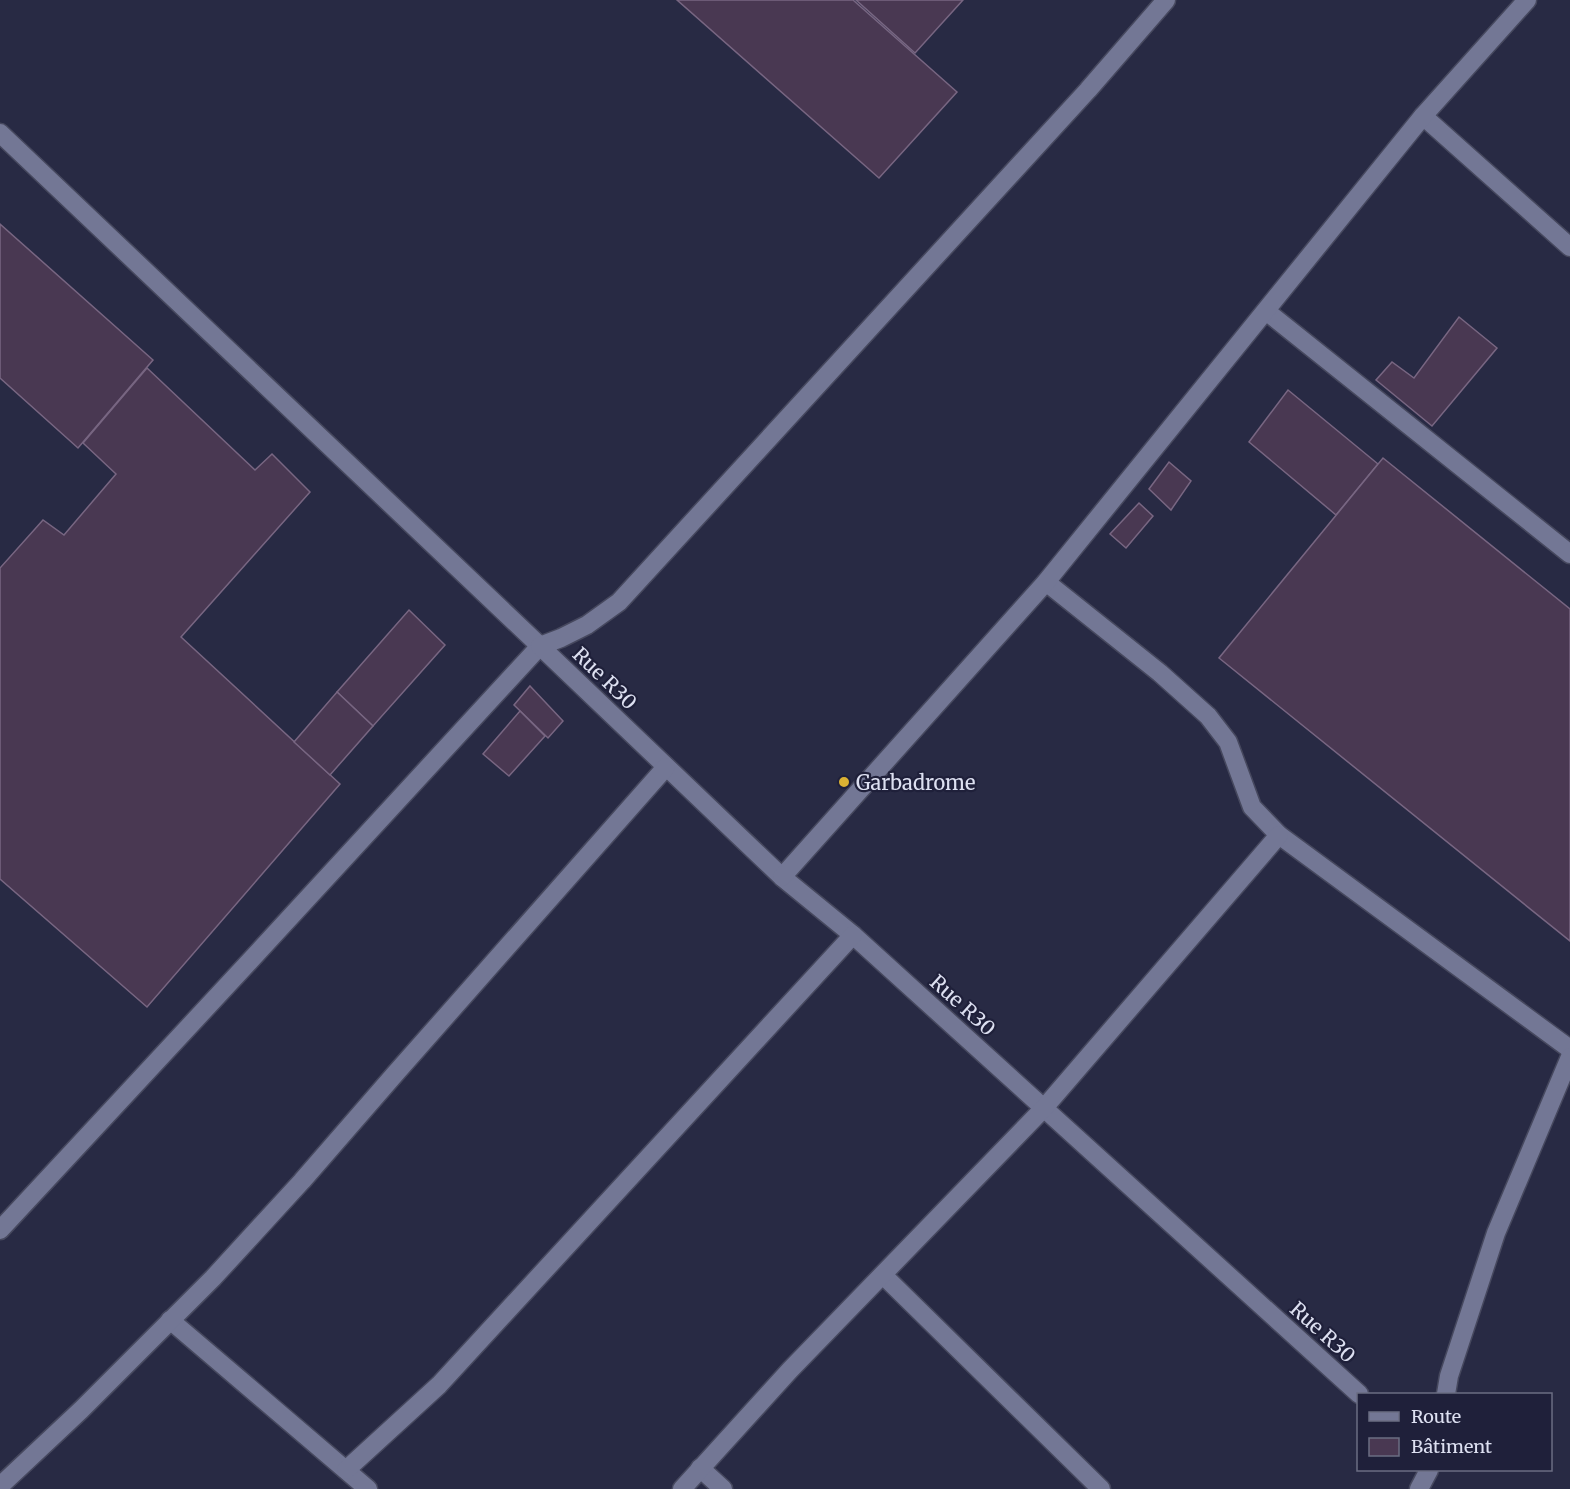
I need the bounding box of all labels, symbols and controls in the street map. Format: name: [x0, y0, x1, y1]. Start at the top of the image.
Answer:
street label: Rue R30: [568, 641, 642, 715]
place label: Garbadrome: [856, 770, 975, 795]
marker: Garbadrome: [837, 775, 851, 789]
street label: Rue R30: [925, 969, 1001, 1041]
street label: Rue R30: [1285, 1296, 1361, 1368]
legend: [1357, 1393, 1552, 1471]
text: Route: [1411, 1405, 1461, 1428]
text: Bâtiment: [1411, 1435, 1492, 1458]

